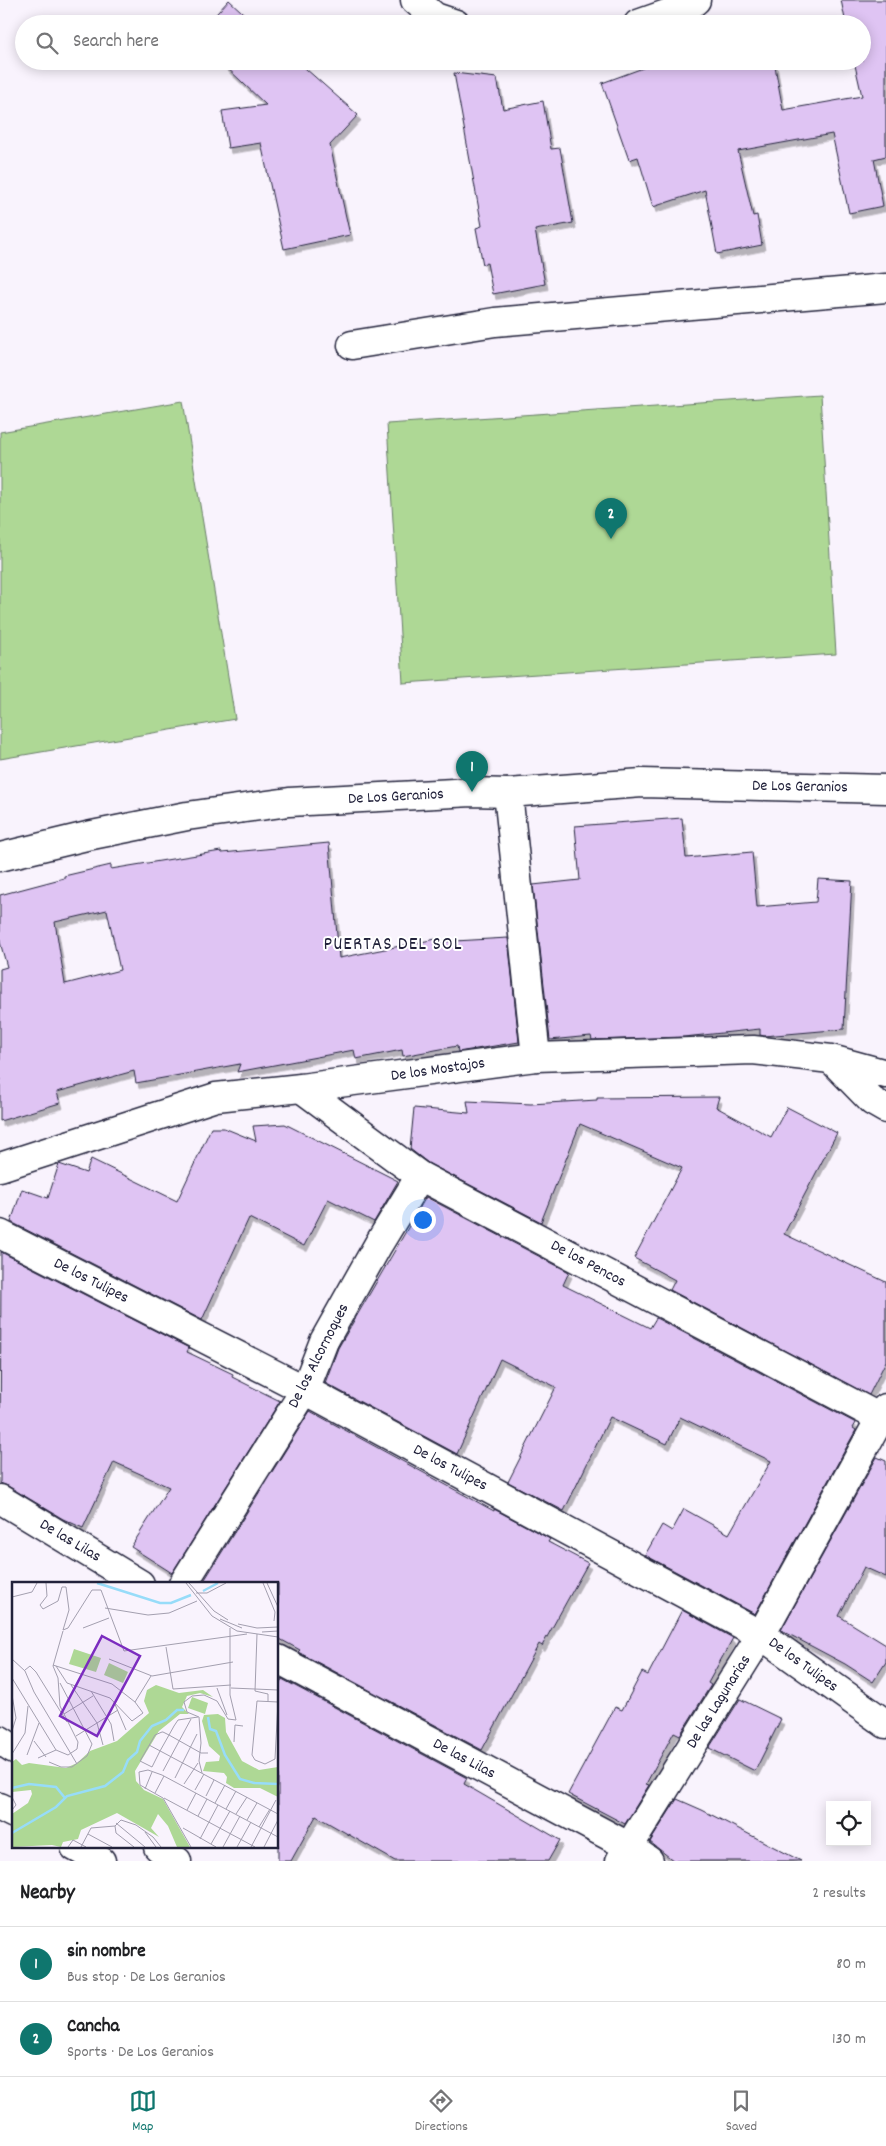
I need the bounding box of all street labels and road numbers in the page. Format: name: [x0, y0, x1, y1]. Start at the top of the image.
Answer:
street label: De Los Geranios: [752, 775, 848, 799]
street label: De Los Geranios: [348, 783, 445, 811]
street label: De los Mostajos: [389, 1052, 487, 1088]
street label: De los Pencos: [546, 1235, 630, 1294]
street label: De los Tulipes: [49, 1252, 133, 1310]
street label: De los Alcornoques: [283, 1299, 355, 1412]
street label: De los Tulipes: [409, 1439, 492, 1497]
street label: De las Lilas: [35, 1514, 105, 1569]
street label: De los Tulipes: [763, 1632, 843, 1698]
street label: De las Lagunarias: [681, 1650, 757, 1753]
street label: De las Lilas: [428, 1733, 500, 1785]

